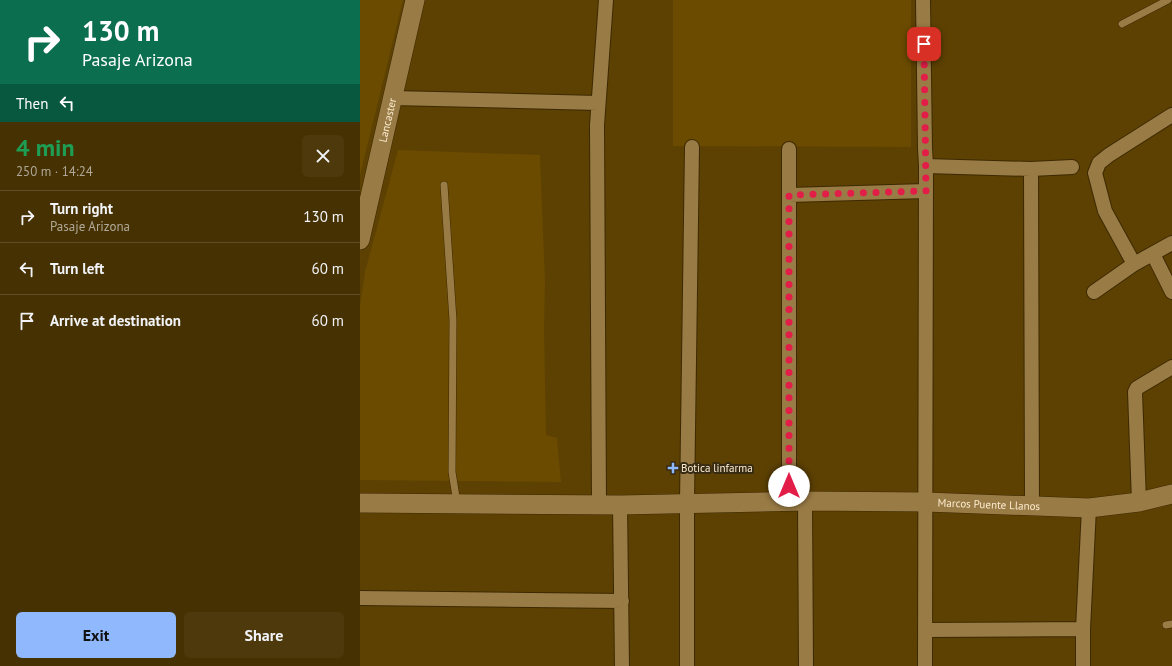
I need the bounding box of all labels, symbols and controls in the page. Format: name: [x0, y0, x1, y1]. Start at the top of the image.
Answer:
text: 130 m: [82, 12, 159, 49]
icon: right: [16, 16, 68, 68]
pin: [907, 27, 941, 61]
icon: arrive: [913, 33, 935, 55]
text: Pasaje Arizona: [82, 48, 193, 71]
icon: left: [56, 92, 78, 114]
text: Then: [16, 94, 48, 113]
street label: Lancaster: [376, 96, 399, 144]
text: 4 min: [16, 132, 75, 163]
button: close: [302, 135, 344, 177]
text: 250 m · 14:24: [16, 163, 93, 180]
text: Turn right: [50, 199, 113, 218]
icon: right: [16, 206, 38, 228]
text: 130 m: [303, 207, 344, 226]
text: Pasaje Arizona: [50, 218, 130, 235]
icon: left: [16, 258, 38, 280]
text: Turn left: [50, 259, 104, 278]
text: 60 m: [311, 259, 344, 278]
icon: arrive: [16, 310, 38, 332]
text: Arrive at destination: [50, 311, 181, 330]
text: 60 m: [311, 311, 344, 330]
place label: Botica linfarma: [681, 461, 753, 475]
marker: Botica linfarma: [668, 463, 678, 473]
position arrow: [768, 465, 810, 507]
street label: Marcos Puente Llanos: [937, 495, 1041, 513]
button: Exit: [16, 612, 176, 658]
button: Share: [184, 612, 344, 658]

